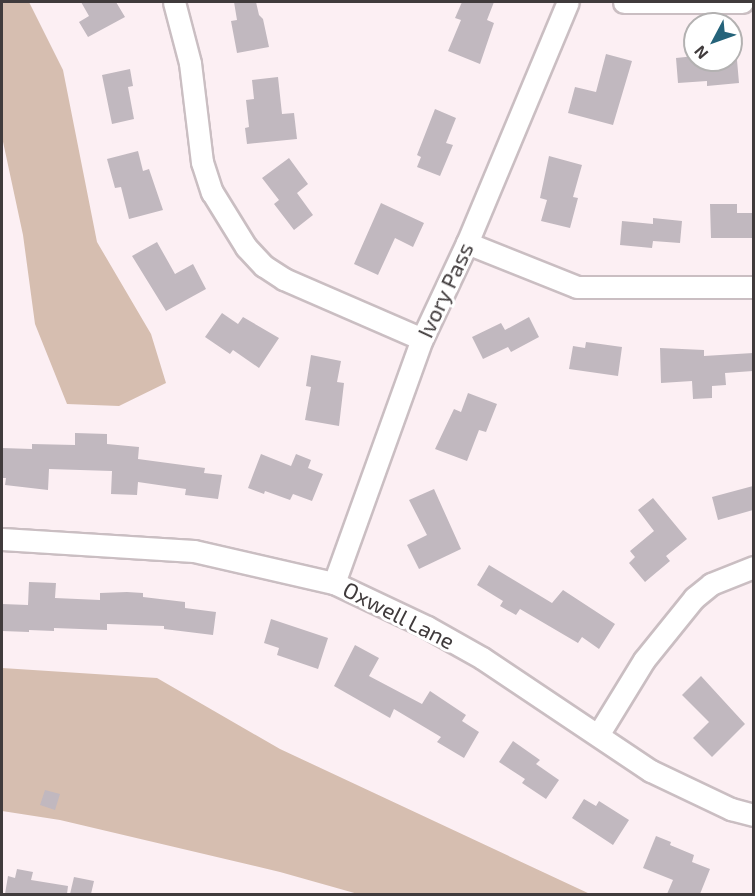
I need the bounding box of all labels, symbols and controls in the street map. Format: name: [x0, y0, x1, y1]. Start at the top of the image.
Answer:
north arrow: [683, 12, 743, 72]
text: N: [690, 42, 712, 63]
street label: Ivory Pass: [411, 238, 479, 342]
street label: Oxwell Lane: [339, 576, 459, 654]

